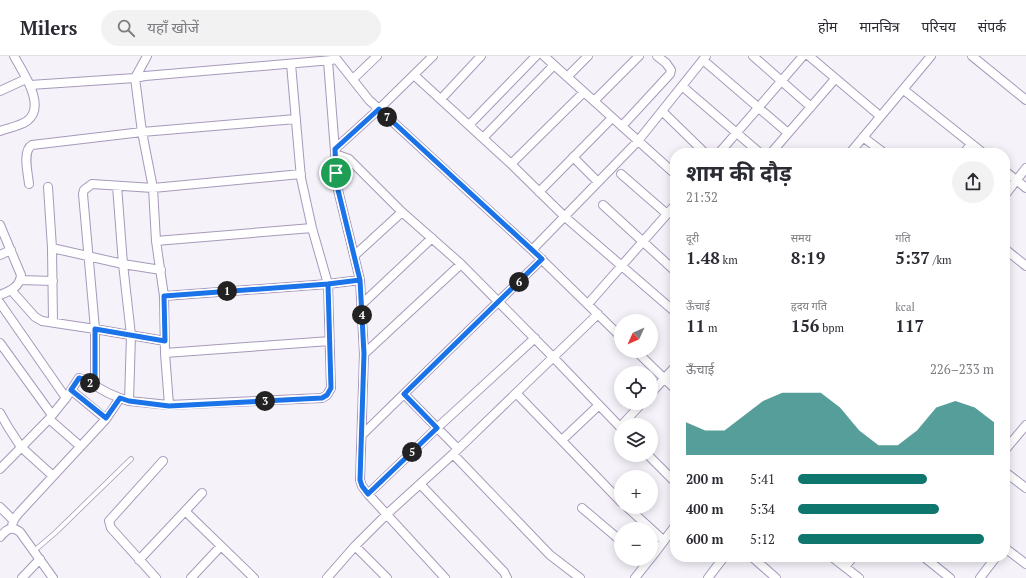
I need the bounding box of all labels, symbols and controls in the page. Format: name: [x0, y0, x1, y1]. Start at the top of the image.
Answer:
search box: [101, 10, 381, 46]
text: Milers: [20, 15, 77, 40]
icon: search: [115, 17, 137, 39]
text: यहाँ खोजें: [147, 17, 199, 37]
text: होम: [818, 17, 837, 36]
text: मानचित्र: [859, 17, 900, 36]
text: परिचय: [922, 17, 956, 36]
text: संपर्क: [978, 17, 1006, 36]
pin: 7: [377, 107, 397, 127]
text: 7: [384, 110, 390, 124]
pin: [319, 156, 353, 190]
text: शाम की दौड़: [686, 158, 792, 187]
button: share: [952, 161, 994, 203]
icon: arrive: [325, 162, 347, 184]
text: 21:32: [686, 188, 718, 206]
text: दूरी: [686, 231, 699, 245]
text: समय: [791, 231, 811, 245]
text: गति: [895, 231, 911, 245]
text: 1.48: [686, 246, 720, 269]
text: 8:19: [791, 246, 825, 269]
text: 5:37: [895, 246, 930, 269]
text: km: [720, 253, 738, 267]
text: /km: [930, 253, 952, 267]
pin: 6: [509, 272, 529, 292]
text: 6: [516, 275, 522, 289]
pin: 1: [217, 281, 237, 301]
text: 1: [224, 284, 230, 298]
text: ऊँचाई: [686, 299, 710, 313]
text: हृदय गति: [791, 299, 827, 313]
text: kcal: [895, 300, 915, 314]
pin: 4: [352, 305, 372, 325]
text: 4: [359, 308, 365, 322]
north arrow: [614, 314, 658, 358]
map controls: [614, 314, 658, 566]
text: 11: [686, 314, 705, 337]
text: 156: [791, 314, 819, 337]
text: 117: [895, 314, 924, 337]
text: m: [705, 321, 717, 335]
text: bpm: [819, 321, 844, 335]
text: ऊँचाई: [686, 360, 714, 378]
text: 226–233 m: [930, 360, 994, 378]
button: locate: [614, 366, 658, 410]
pin: 2: [80, 373, 100, 393]
text: 2: [87, 376, 93, 390]
pin: 3: [255, 391, 275, 411]
text: 3: [262, 394, 268, 408]
button: layers: [614, 418, 658, 462]
pin: 5: [402, 442, 422, 462]
text: 5: [409, 445, 415, 459]
button: +: [614, 470, 658, 514]
text: 200 m: [686, 470, 724, 488]
text: 5:41: [750, 470, 775, 488]
text: 400 m: [686, 500, 724, 518]
text: 5:34: [750, 500, 775, 518]
button: −: [614, 522, 658, 566]
text: 600 m: [686, 530, 724, 548]
text: 5:12: [750, 530, 775, 548]

